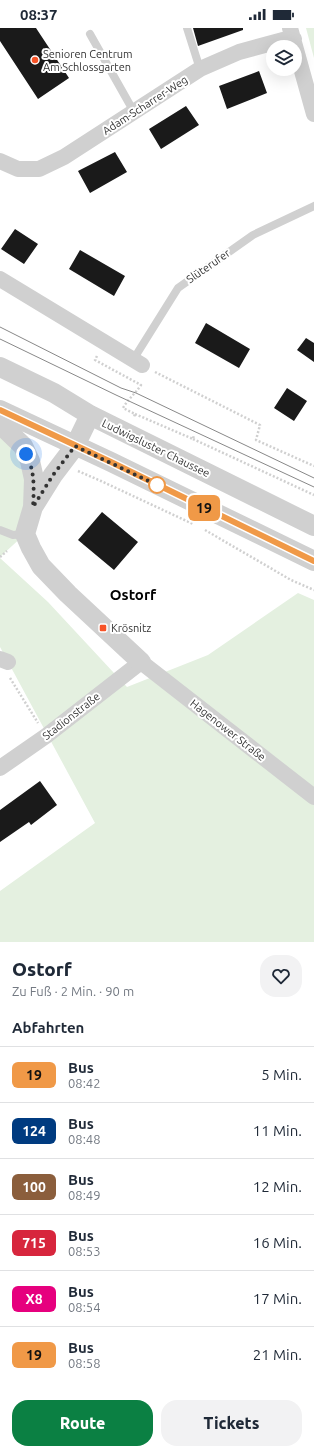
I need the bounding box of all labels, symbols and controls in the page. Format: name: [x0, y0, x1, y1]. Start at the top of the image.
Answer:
text: 08:37: [20, 6, 58, 23]
map controls: [266, 40, 302, 76]
button: layers: [266, 40, 302, 76]
place label: Senioren Centrum Am Schlossgarten: [43, 48, 133, 73]
marker: Senioren Centrum Am Schlossgarten: [30, 55, 40, 65]
street label: Adam-Scharrer-Weg: [100, 73, 190, 137]
street label: Slüterufer: [184, 246, 233, 285]
street label: Ludwigsluster Chaussee: [100, 417, 212, 479]
your location: [16, 444, 36, 464]
unlabelled marker: [148, 476, 166, 494]
line badge: 19: [186, 495, 222, 521]
text: 19: [196, 500, 212, 516]
district label: Ostorf: [110, 586, 157, 603]
place label: Krösnitz: [111, 622, 151, 634]
marker: Krösnitz: [98, 623, 108, 633]
street label: Stadionstraße: [40, 690, 102, 742]
street label: Hagenower Straße: [188, 697, 268, 763]
button: heart: [260, 955, 302, 997]
text: Ostorf: [12, 958, 72, 980]
text: Zu Fuß · 2 Min. · 90 m: [12, 984, 134, 998]
text: Abfahrten: [12, 1019, 84, 1036]
text: Bus: [68, 1059, 94, 1076]
text: 5 Min.: [261, 1066, 302, 1083]
text: 19: [26, 1067, 42, 1083]
text: 08:42: [68, 1076, 101, 1090]
text: Bus: [68, 1115, 94, 1132]
text: 11 Min.: [253, 1122, 302, 1139]
text: 124: [22, 1123, 46, 1139]
text: 08:48: [68, 1132, 101, 1146]
text: Bus: [68, 1171, 94, 1188]
text: 12 Min.: [253, 1178, 302, 1195]
text: 100: [22, 1179, 46, 1195]
text: 08:49: [68, 1188, 101, 1202]
text: Bus: [68, 1227, 94, 1244]
text: 16 Min.: [253, 1234, 302, 1251]
text: 715: [22, 1235, 46, 1251]
text: 08:53: [68, 1244, 101, 1258]
text: Bus: [68, 1283, 94, 1300]
text: 17 Min.: [253, 1290, 302, 1307]
text: X8: [25, 1291, 43, 1307]
text: 08:54: [68, 1300, 101, 1314]
text: Bus: [68, 1339, 94, 1356]
text: 21 Min.: [253, 1346, 302, 1363]
text: 19: [26, 1347, 42, 1363]
text: 08:58: [68, 1356, 101, 1370]
button: Route: [12, 1400, 153, 1446]
button: Tickets: [161, 1400, 302, 1446]

